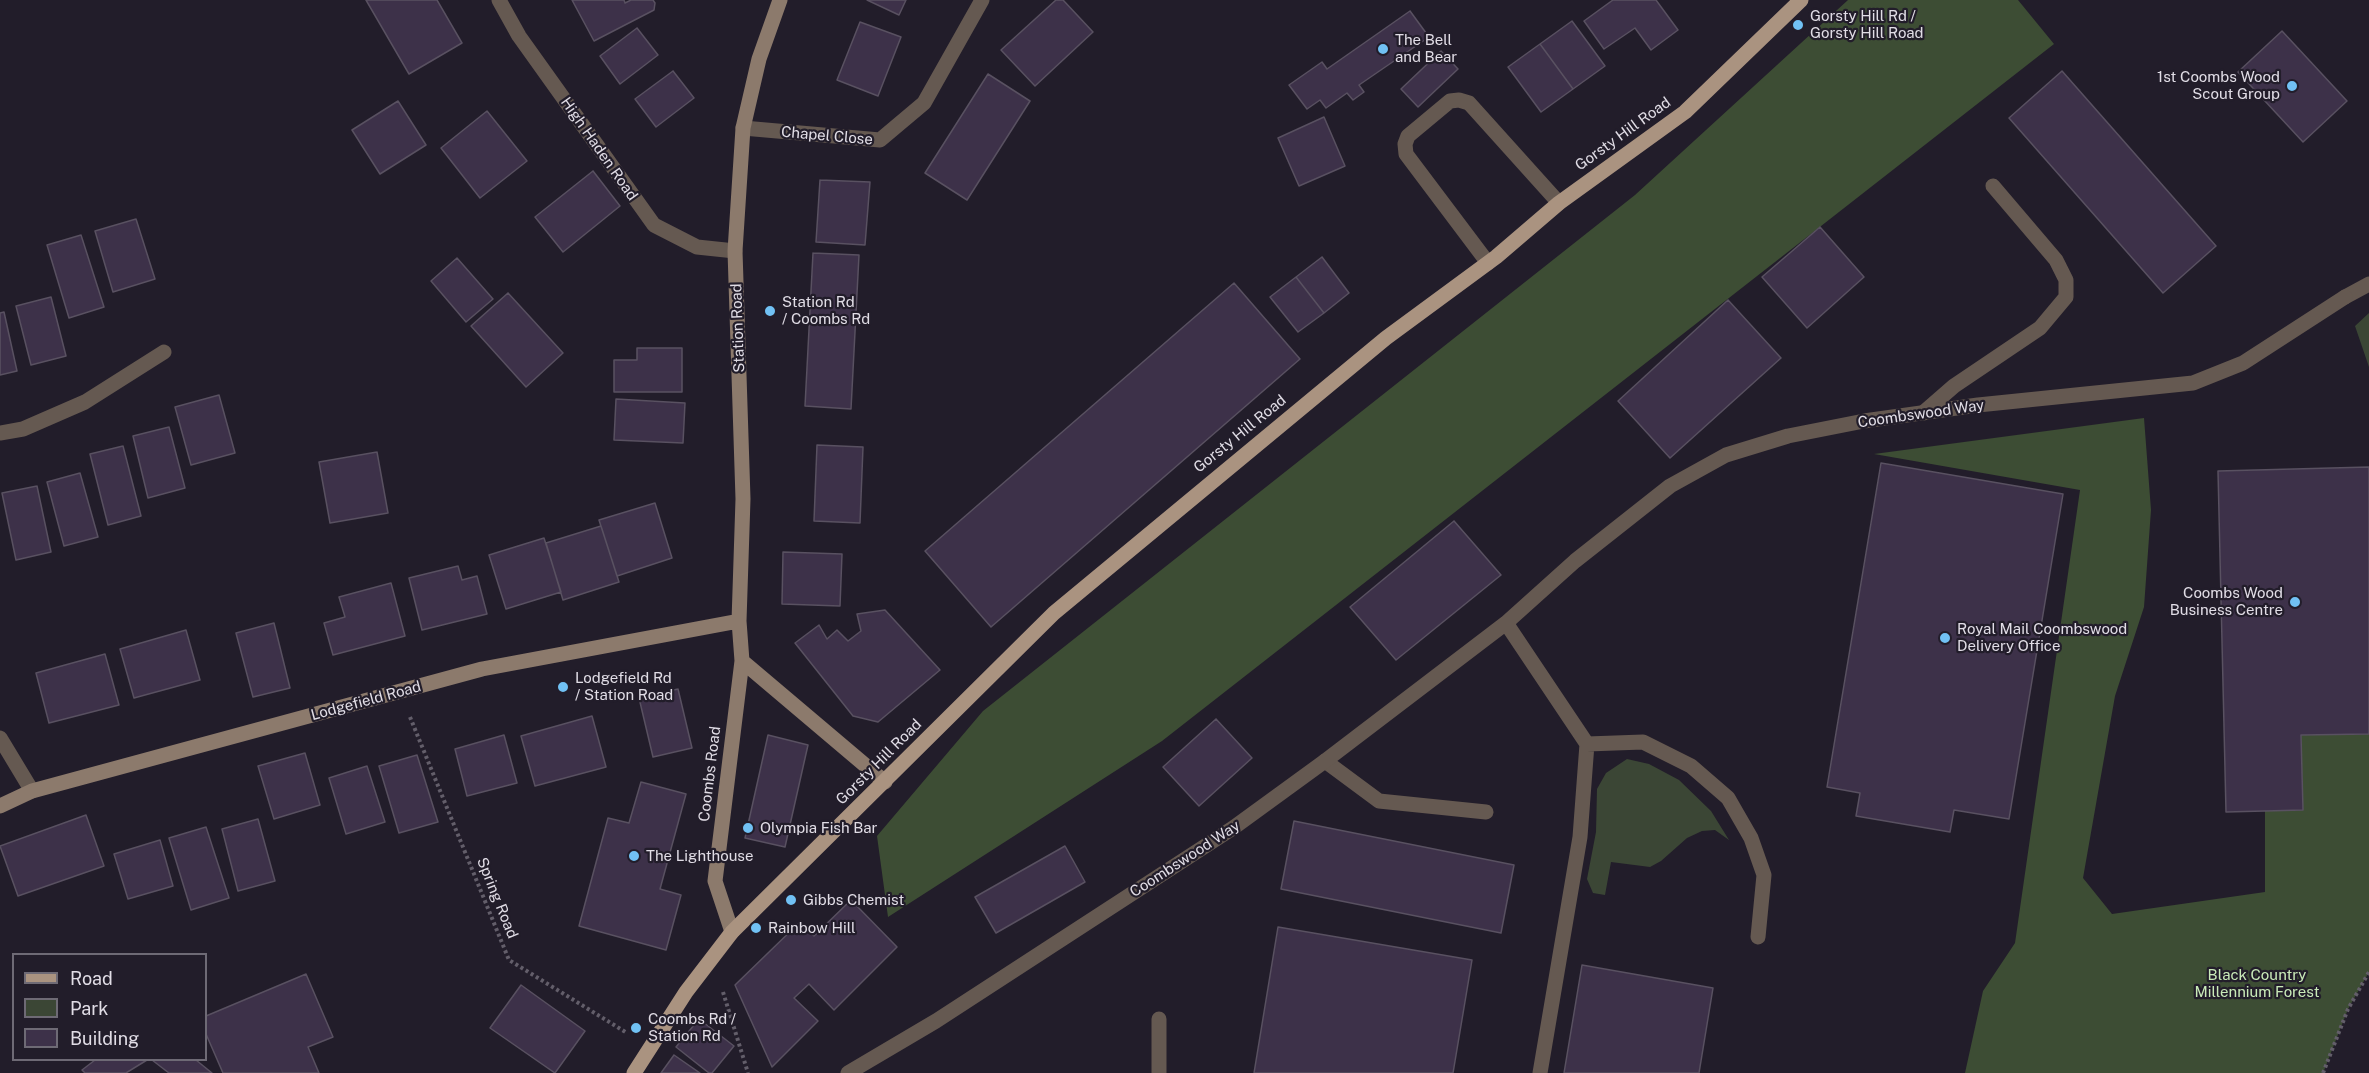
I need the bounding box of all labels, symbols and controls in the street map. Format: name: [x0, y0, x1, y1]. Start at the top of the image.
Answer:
place label: Gorsty Hill Rd / Gorsty Hill Road: [1810, 7, 1924, 42]
marker: Gorsty Hill Rd / Gorsty Hill Road: [1791, 18, 1805, 32]
place label: The Bell and Bear: [1395, 31, 1457, 66]
marker: The Bell and Bear: [1376, 42, 1390, 56]
place label: 1st Coombs Wood Scout Group: [2157, 68, 2280, 103]
marker: 1st Coombs Wood Scout Group: [2285, 79, 2299, 93]
street label: Gorsty Hill Road: [1572, 93, 1674, 175]
street label: High Haden Road: [557, 94, 641, 204]
street label: Chapel Close: [780, 123, 874, 149]
street label: Station Road: [727, 283, 749, 373]
place label: Station Rd / Coombs Rd: [782, 293, 870, 328]
marker: Station Rd / Coombs Rd: [763, 304, 777, 318]
street label: Gorsty Hill Road: [1190, 391, 1290, 477]
street label: Coombswood Way: [1857, 396, 1985, 432]
place label: Coombs Wood Business Centre: [2170, 584, 2283, 619]
marker: Coombs Wood Business Centre: [2288, 595, 2302, 609]
place label: Royal Mail Coombswood Delivery Office: [1957, 620, 2127, 655]
marker: Royal Mail Coombswood Delivery Office: [1938, 631, 1952, 645]
place label: Lodgefield Rd / Station Road: [575, 669, 673, 704]
street label: Lodgefield Road: [309, 678, 423, 724]
marker: Lodgefield Rd / Station Road: [556, 680, 570, 694]
street label: Gorsty Hill Road: [832, 715, 926, 809]
street label: Coombs Road: [695, 725, 725, 823]
street label: Coombswood Way: [1127, 817, 1243, 901]
place label: Olympia Fish Bar: [760, 819, 877, 837]
marker: Olympia Fish Bar: [741, 821, 755, 835]
place label: The Lighthouse: [646, 847, 753, 865]
marker: The Lighthouse: [627, 849, 641, 863]
street label: Spring Road: [473, 855, 521, 941]
place label: Gibbs Chemist: [803, 891, 904, 909]
marker: Gibbs Chemist: [784, 893, 798, 907]
place label: Rainbow Hill: [768, 919, 856, 937]
marker: Rainbow Hill: [749, 921, 763, 935]
legend: [12, 953, 207, 1061]
park label: Black Country Millennium Forest: [2194, 966, 2320, 1001]
text: Road: [70, 968, 113, 989]
text: Park: [70, 998, 108, 1019]
place label: Coombs Rd / Station Rd: [648, 1010, 736, 1045]
marker: Coombs Rd / Station Rd: [629, 1021, 643, 1035]
text: Building: [70, 1028, 139, 1049]

